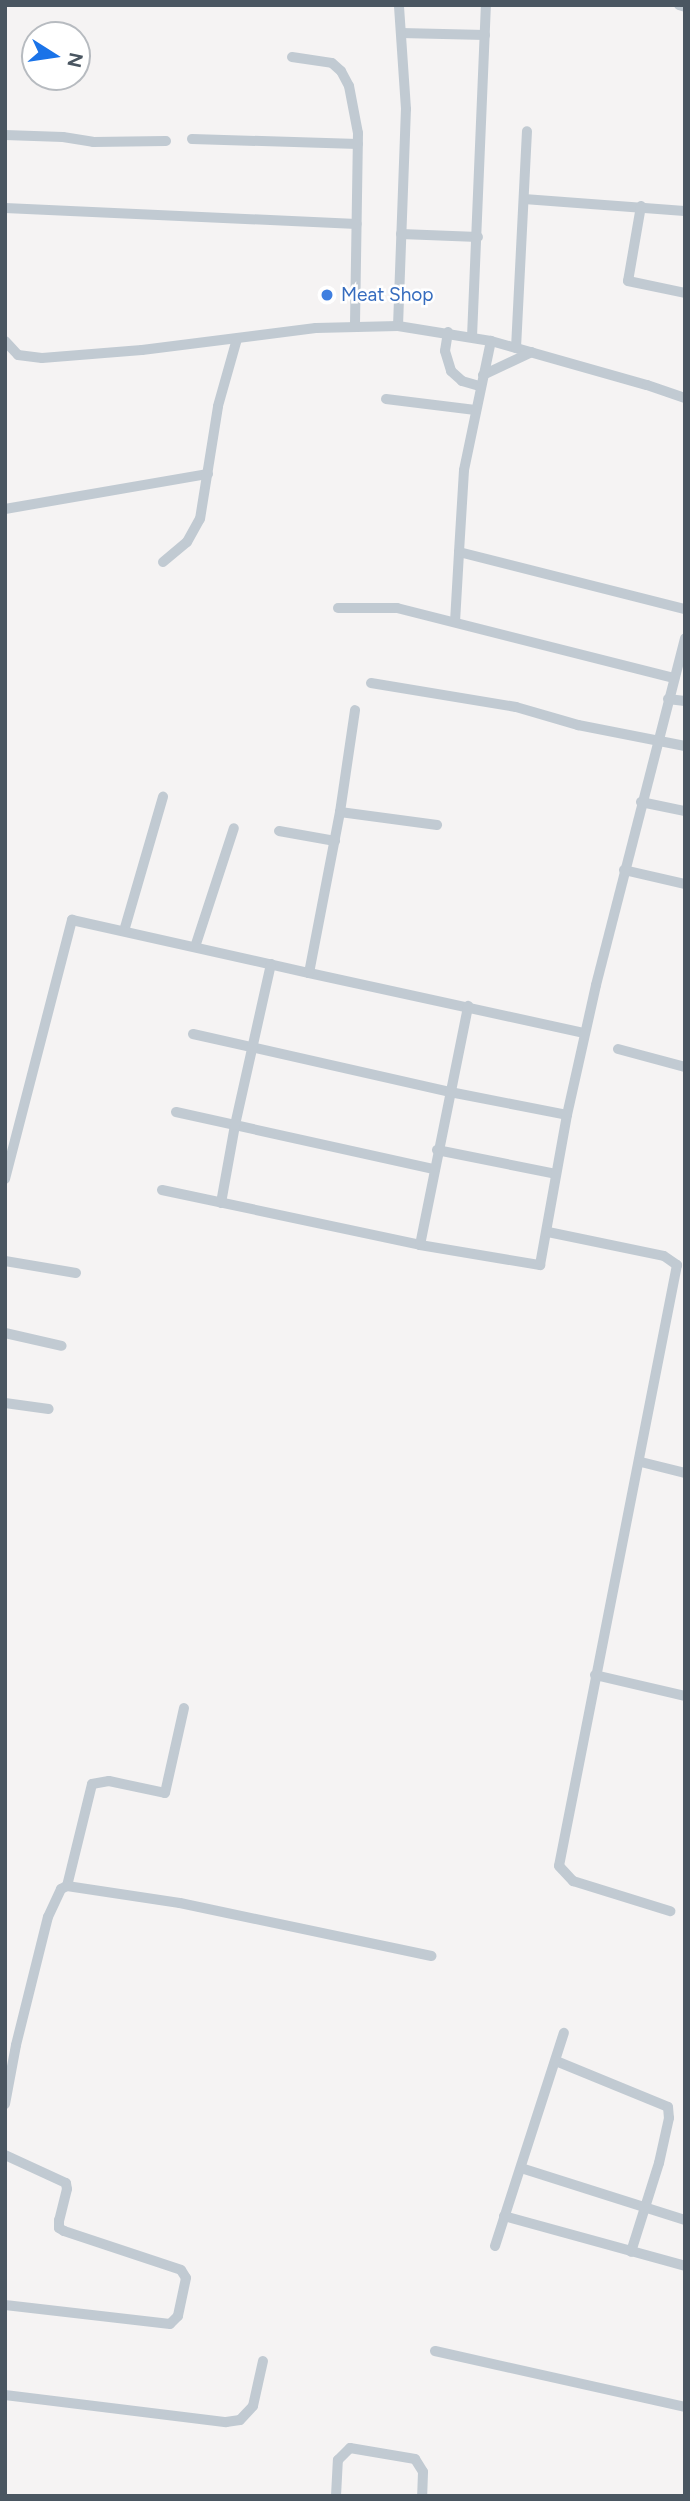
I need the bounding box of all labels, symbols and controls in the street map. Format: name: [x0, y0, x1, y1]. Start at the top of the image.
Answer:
north arrow: [21, 21, 91, 91]
text: N: [62, 50, 88, 70]
place label: Meat Shop: [341, 284, 434, 306]
marker: Meat Shop: [319, 287, 335, 303]

